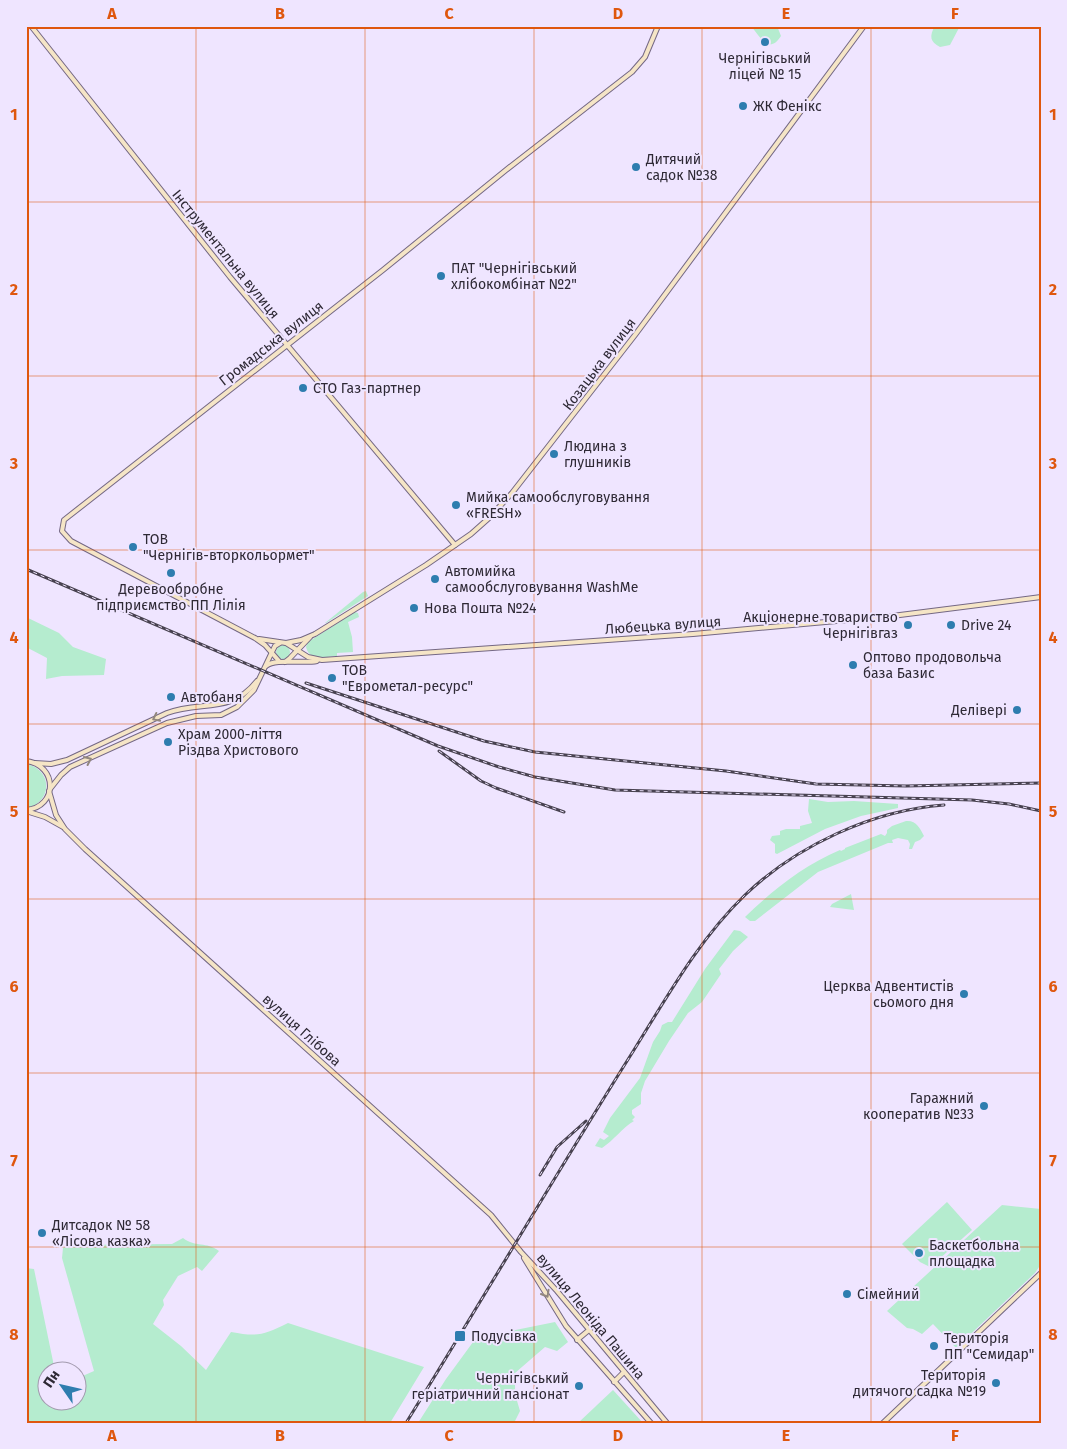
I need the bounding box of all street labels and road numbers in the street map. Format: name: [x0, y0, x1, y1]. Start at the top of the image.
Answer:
street label: Інструментальна вулиця: [168, 186, 283, 322]
street label: Громадська вулиця: [216, 297, 327, 389]
street label: Козацька вулиця: [559, 315, 640, 414]
street label: Любецька вулиця: [604, 613, 722, 638]
street label: вулиця Глібова: [259, 991, 344, 1070]
street label: вулиця Леоніда Пашина: [533, 1250, 648, 1383]

